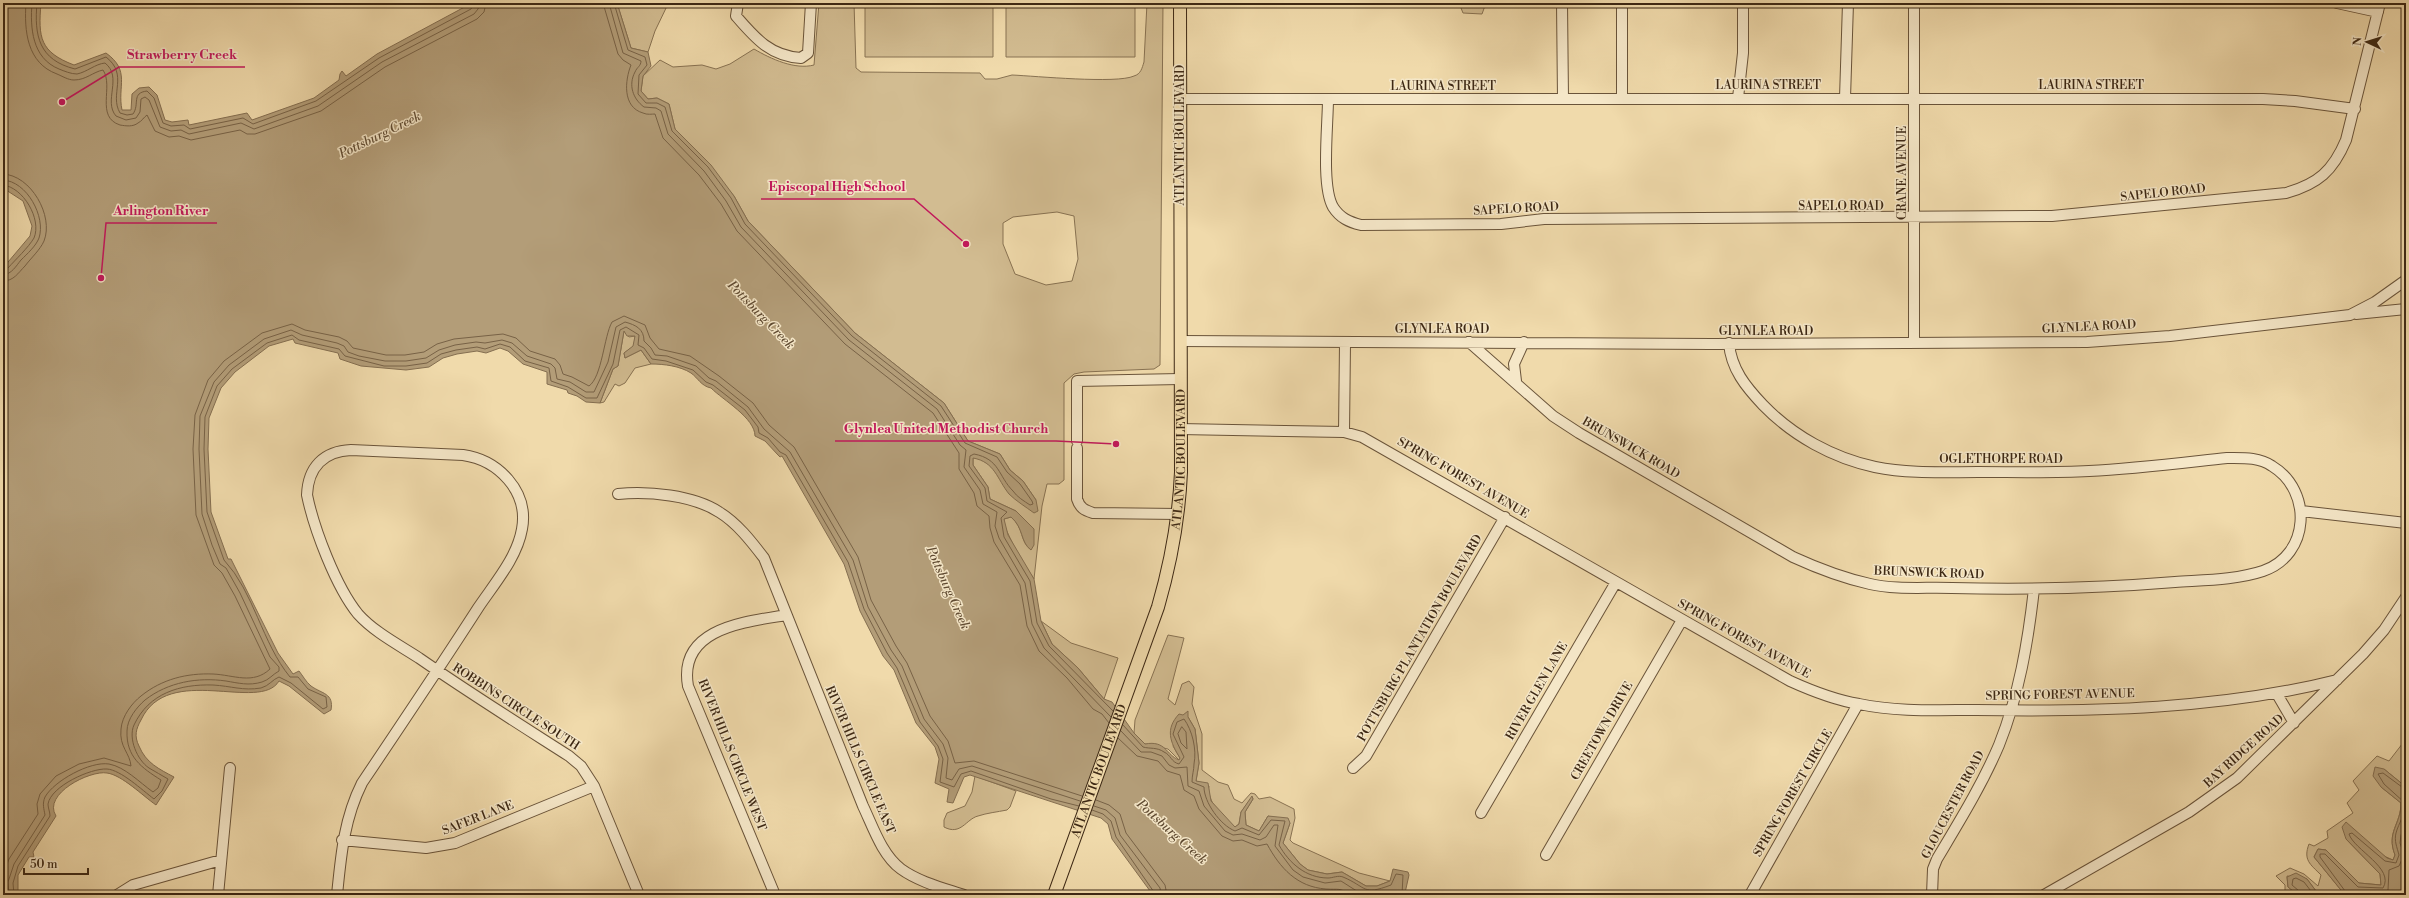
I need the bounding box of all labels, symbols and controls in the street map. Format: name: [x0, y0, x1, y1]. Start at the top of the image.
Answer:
north arrow: [2347, 22, 2387, 62]
text: N: [2351, 36, 2365, 46]
callout: Strawberry Creek: [119, 42, 245, 67]
text: Strawberry Creek: [127, 47, 238, 63]
street label: ATLANTIC BOULEVARD: [1173, 65, 1188, 206]
street label: LAURINA STREET: [1715, 78, 1821, 93]
street label: LAURINA STREET: [2038, 78, 2144, 93]
street label: LAURINA STREET: [1390, 79, 1496, 94]
water label: Pottsburg Creek: [335, 108, 424, 162]
street label: CRANE AVENUE: [1895, 126, 1910, 220]
callout: Episcopal High School: [761, 174, 914, 199]
text: Episcopal High School: [768, 179, 906, 195]
street label: SAPELO ROAD: [2120, 181, 2206, 205]
callout: Arlington River: [106, 198, 217, 223]
street label: SAPELO ROAD: [1473, 199, 1559, 219]
street label: SAPELO ROAD: [1798, 199, 1884, 214]
text: Arlington River: [112, 203, 209, 219]
water label: Pottsburg Creek: [724, 277, 798, 353]
street label: GLYNLEA ROAD: [2041, 317, 2137, 337]
street label: GLYNLEA ROAD: [1395, 322, 1489, 337]
street label: GLYNLEA ROAD: [1719, 324, 1813, 339]
street label: ATLANTIC BOULEVARD: [1168, 389, 1189, 532]
street label: BRUNSWICK ROAD: [1579, 413, 1683, 482]
callout: Glynlea United Methodist Church: [835, 416, 1056, 441]
text: Glynlea United Methodist Church: [844, 421, 1048, 437]
street label: SPRING FOREST AVENUE: [1395, 434, 1531, 522]
street label: OGLETHORPE ROAD: [1939, 452, 2063, 467]
street label: POTTSBURG PLANTATION BOULEVARD: [1354, 532, 1486, 744]
water label: Pottsburg Creek: [922, 543, 974, 632]
street label: BRUNSWICK ROAD: [1873, 564, 1984, 582]
street label: SPRING FOREST AVENUE: [1675, 596, 1813, 682]
street label: RIVER GLEN LANE: [1503, 639, 1571, 743]
street label: ROBBINS CIRCLE SOUTH: [450, 660, 583, 754]
street label: RIVER HILLS CIRCLE WEST: [695, 677, 770, 834]
street label: CREETOWN DRIVE: [1568, 679, 1636, 783]
street label: RIVER HILLS CIRCLE EAST: [822, 684, 898, 837]
street label: SPRING FOREST AVENUE: [1985, 686, 2135, 704]
street label: ATLANTIC BOULEVARD: [1067, 702, 1130, 841]
street label: BAY RIDGE ROAD: [2200, 711, 2287, 792]
street label: SPRING FOREST CIRCLE: [1750, 726, 1836, 860]
street label: GLOUCESTER ROAD: [1918, 748, 1988, 862]
water label: Pottsburg Creek: [1133, 795, 1211, 868]
street label: SAFER LANE: [440, 797, 516, 839]
scale bar: [24, 850, 88, 876]
text: 50 m: [30, 857, 58, 872]

